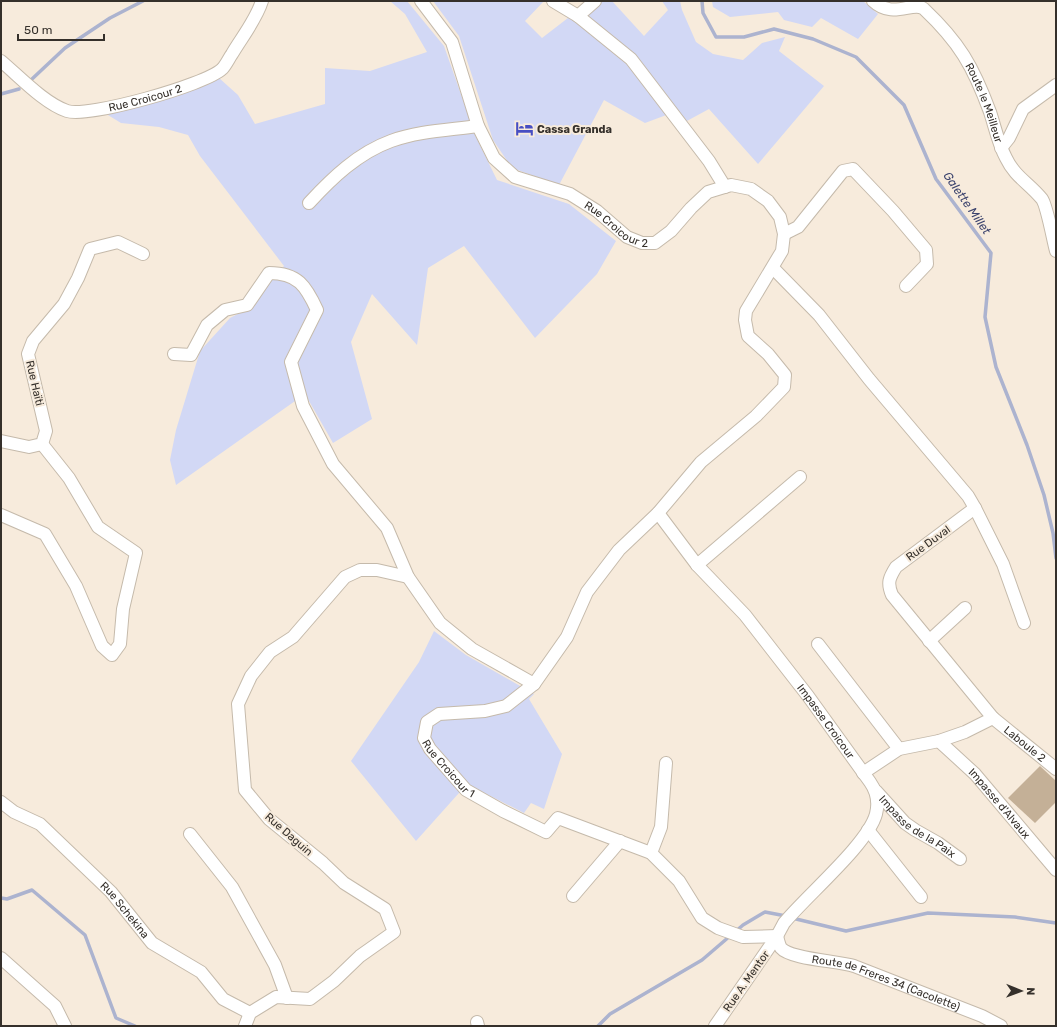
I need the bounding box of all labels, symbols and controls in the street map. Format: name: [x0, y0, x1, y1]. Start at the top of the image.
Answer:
scale bar: [18, 16, 104, 42]
text: 50 m: [24, 23, 52, 37]
street label: Route le Meilleur: [962, 61, 1005, 145]
street label: Rue Croicour 2: [107, 82, 184, 114]
hotel icon: Cassa Granda: [514, 119, 534, 139]
place label: Cassa Granda: [537, 123, 612, 136]
water label: Galette Millet: [940, 169, 994, 237]
street label: Rue Croicour 2: [582, 199, 648, 250]
street label: Rue Haïti: [23, 359, 46, 407]
street label: Rue Duval: [904, 523, 953, 564]
street label: Impasse Croicour: [794, 682, 858, 762]
street label: Laboule 2: [1001, 723, 1048, 765]
street label: Rue Croicour 1: [419, 737, 477, 801]
street label: Impasse d'Alvaux: [966, 766, 1033, 841]
street label: Impasse de la Paix: [876, 793, 958, 861]
street label: Rue Daguin: [262, 810, 315, 859]
street label: Rue Schekina: [97, 879, 152, 941]
street label: Rue A. Mentor: [721, 948, 773, 1014]
street label: Route de Freres 34 (Cacolette): [811, 953, 962, 1014]
north arrow: [1001, 971, 1041, 1011]
text: N: [1024, 987, 1037, 995]

